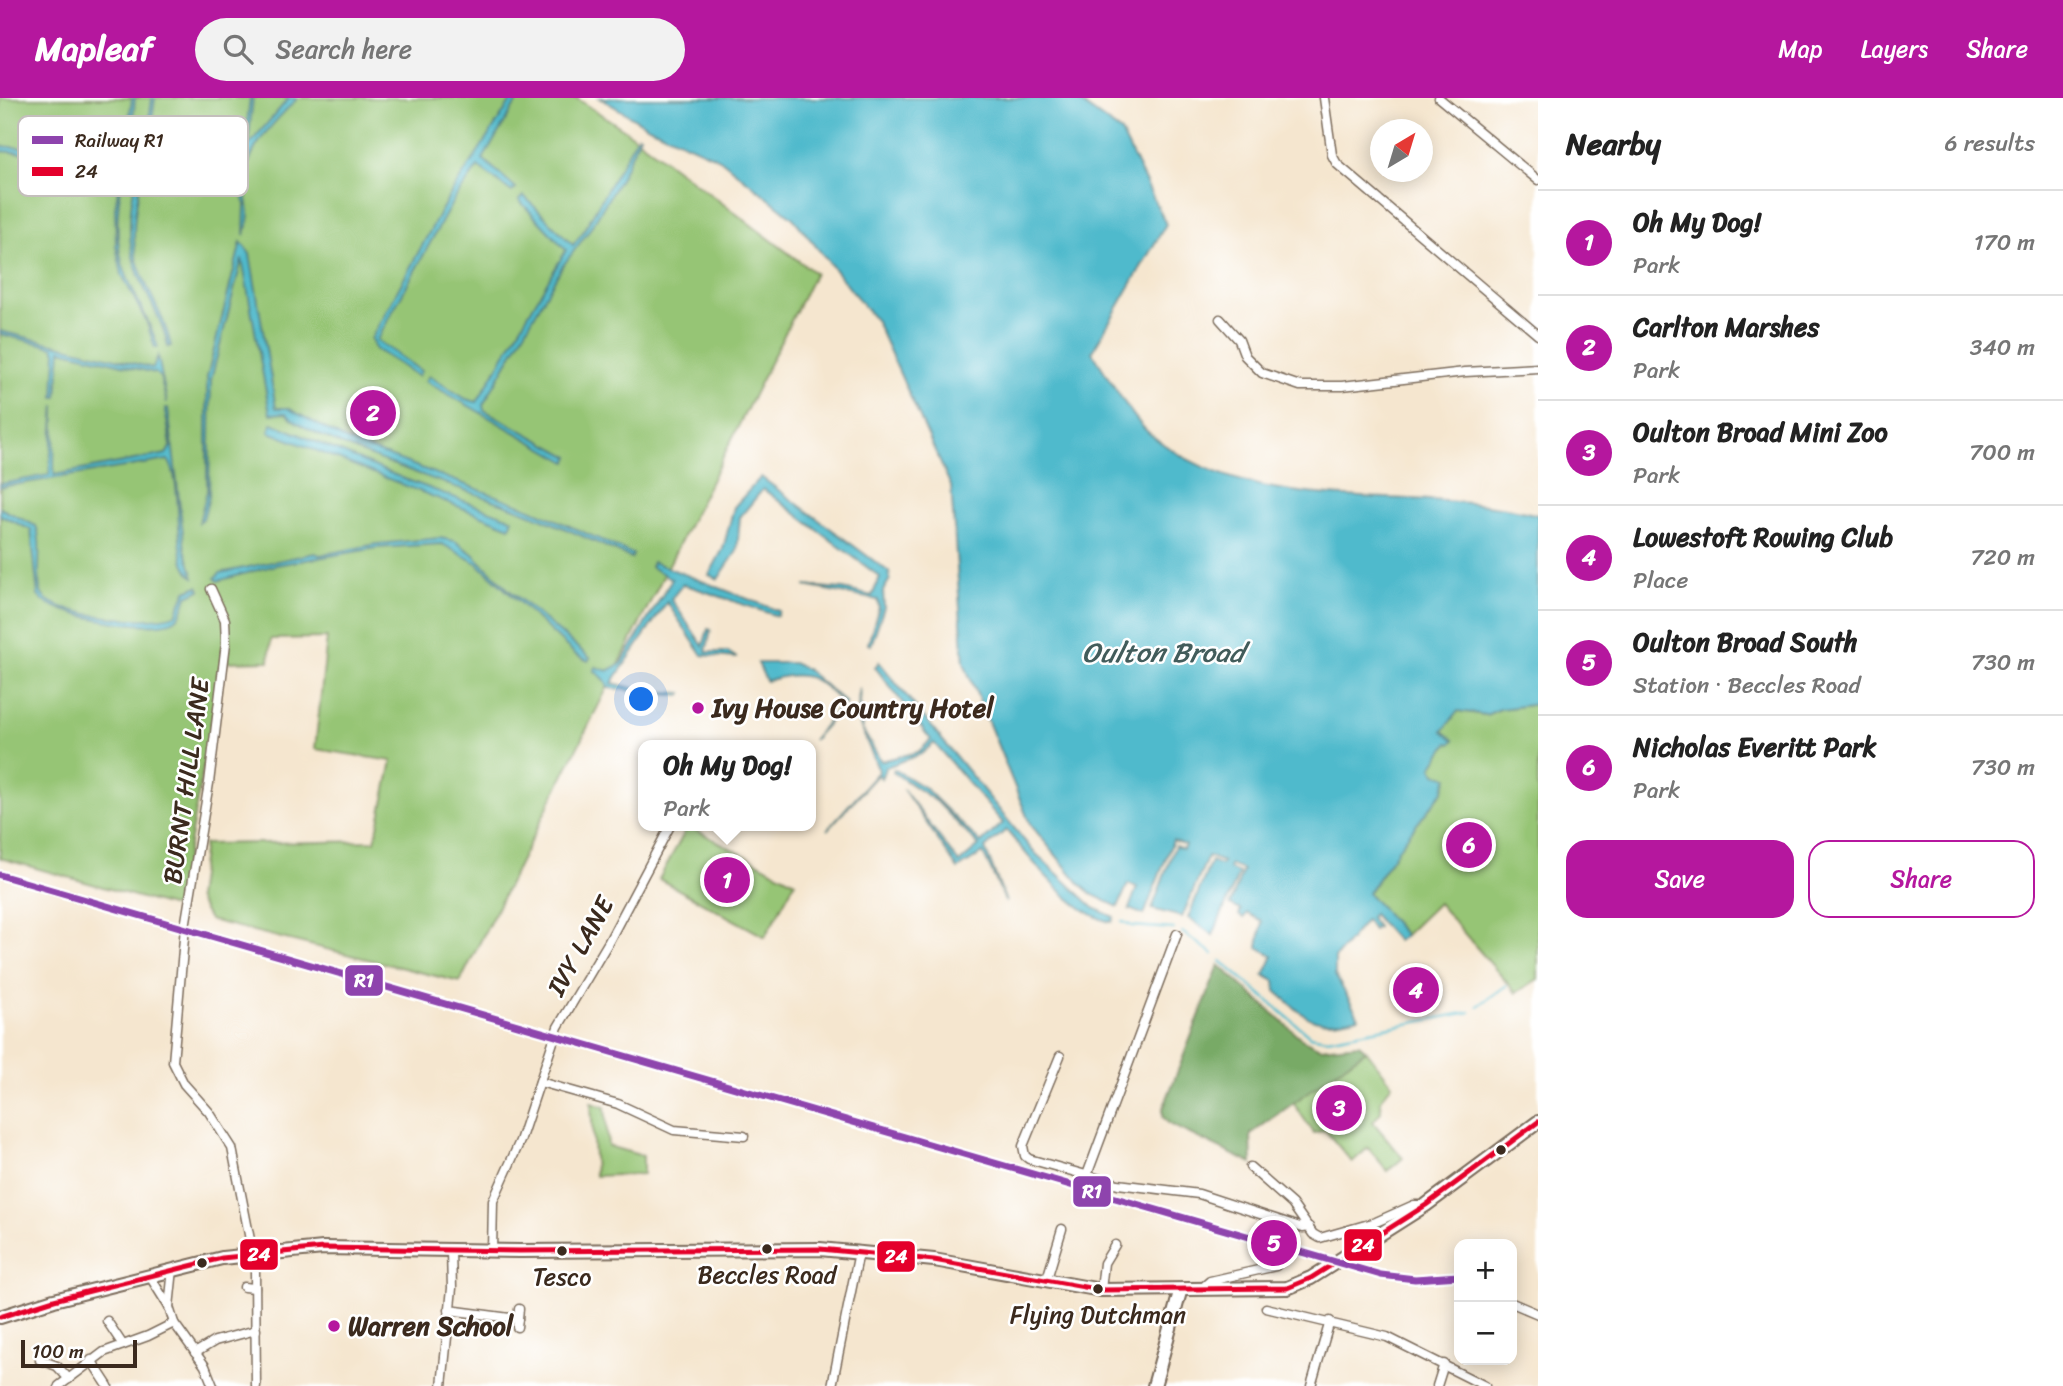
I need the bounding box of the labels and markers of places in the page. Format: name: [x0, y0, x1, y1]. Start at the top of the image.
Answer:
pin: 2: [350, 387, 396, 439]
place label: Ivy House Country Hotel: [710, 685, 995, 731]
marker: Ivy House Country Hotel: [690, 700, 706, 716]
pin: 6: [1446, 819, 1492, 871]
pin: 1: [704, 854, 750, 906]
pin: 4: [1393, 964, 1439, 1016]
pin: 3: [1316, 1082, 1362, 1134]
unlabelled marker: [1494, 1143, 1508, 1157]
pin: 5: [1251, 1217, 1297, 1269]
marker: Beccles Road: [760, 1242, 774, 1256]
marker: Tesco: [555, 1244, 569, 1258]
place label: Beccles Road: [697, 1254, 838, 1296]
unlabelled marker: [195, 1256, 209, 1270]
place label: Tesco: [533, 1256, 591, 1298]
marker: Flying Dutchman: [1091, 1282, 1105, 1296]
place label: Flying Dutchman: [1010, 1294, 1186, 1336]
place label: Warren School: [348, 1303, 515, 1349]
marker: Warren School: [326, 1318, 342, 1334]

